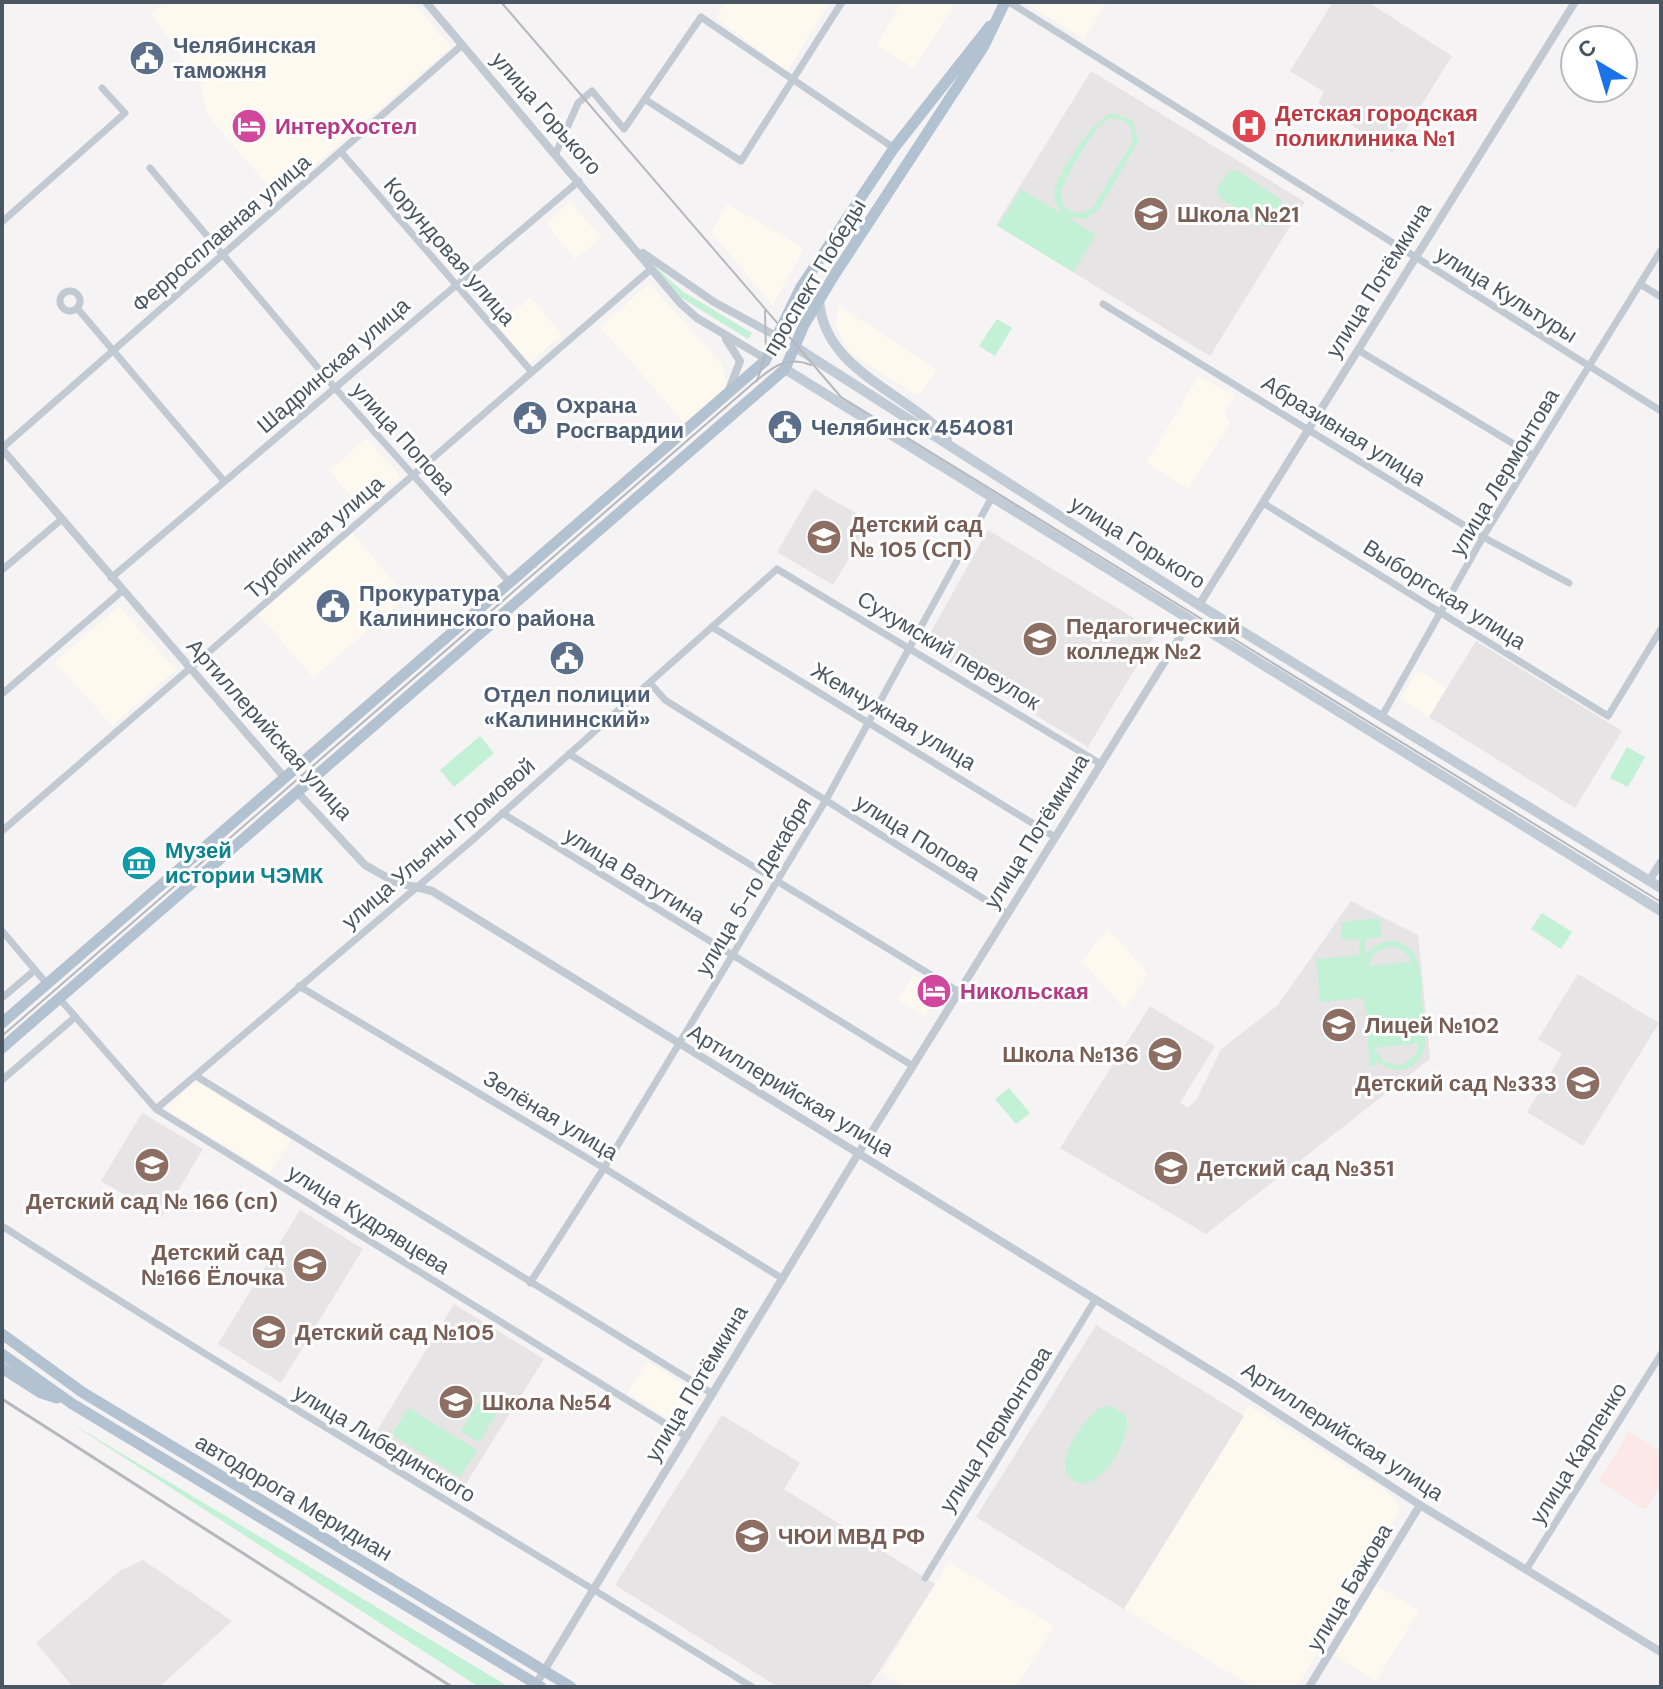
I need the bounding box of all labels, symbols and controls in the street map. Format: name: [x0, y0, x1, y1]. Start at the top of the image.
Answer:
north arrow: [1559, 24, 1639, 104]
place label: Челябинская таможня: [173, 31, 316, 85]
text: С: [1572, 32, 1602, 65]
public building icon: Челябинская таможня: [128, 39, 166, 77]
street label: улица Горького: [485, 45, 608, 181]
place label: Детская городская поликлиника №1: [1275, 99, 1478, 153]
hotel icon: ИнтерХостел: [230, 107, 268, 145]
hospital icon: Детская городская поликлиника №1: [1230, 107, 1268, 145]
place label: ИнтерХостел: [275, 112, 417, 141]
street label: Ферросплавная улица: [126, 147, 317, 319]
street label: Корундовая улица: [377, 171, 522, 332]
street label: проспект Победы: [756, 193, 873, 361]
school or university icon: Школа №21: [1132, 195, 1170, 233]
street label: улица Потёмкина: [1319, 197, 1438, 363]
place label: Школа №21: [1177, 200, 1299, 229]
street label: улица Культуры: [1431, 239, 1583, 349]
street label: Шадринская улица: [251, 290, 416, 440]
street label: Абразивная улица: [1256, 368, 1432, 493]
street label: улица Попова: [345, 376, 462, 501]
street label: улица Лермонтова: [1443, 382, 1566, 561]
place label: Охрана Росгвардии: [556, 391, 684, 445]
public building icon: Охрана Росгвардии: [511, 399, 549, 437]
public building icon: Челябинск 454081: [766, 408, 804, 446]
place label: Челябинск 454081: [811, 413, 1014, 442]
street label: Турбинная улица: [239, 469, 390, 606]
street label: улица Горького: [1064, 489, 1211, 596]
place label: Детский сад № 105 (СП): [850, 510, 983, 564]
school or university icon: Детский сад № 105 (СП): [805, 518, 843, 556]
street label: Выборгская улица: [1358, 533, 1532, 657]
place label: Прокуратура Калининского района: [359, 579, 595, 633]
street label: Сухумский переулок: [852, 584, 1046, 717]
public building icon: Прокуратура Калининского района: [314, 587, 352, 625]
place label: Педагогический колледж №2: [1066, 612, 1240, 666]
school or university icon: Педагогический колледж №2: [1021, 620, 1059, 658]
street label: Артиллерийская улица: [180, 632, 360, 827]
public building icon: Отдел полиции «Калининский»: [548, 639, 586, 677]
street label: Жемчужная улица: [806, 656, 982, 778]
place label: Отдел полиции «Калининский»: [483, 680, 651, 734]
street label: улица Потёмкина: [977, 748, 1096, 914]
street label: улица Ульяны Громовой: [335, 751, 541, 935]
street label: улица Попова: [850, 787, 986, 888]
street label: улица 5-го Декабря: [689, 792, 818, 981]
street label: улица Ватутина: [559, 821, 711, 931]
place label: Музей истории ЧЭМК: [165, 836, 324, 890]
museum icon: Музей истории ЧЭМК: [120, 844, 158, 882]
hotel icon: Никольская: [915, 972, 953, 1010]
place label: Никольская: [960, 977, 1089, 1006]
school or university icon: Лицей №102: [1320, 1006, 1358, 1044]
place label: Лицей №102: [1365, 1011, 1499, 1040]
street label: Артиллерийская улица: [683, 1017, 900, 1164]
school or university icon: Школа №136: [1146, 1035, 1184, 1073]
place label: Школа №136: [1002, 1040, 1139, 1069]
street label: Зелёная улица: [478, 1064, 624, 1168]
school or university icon: Детский сад №333: [1564, 1064, 1602, 1102]
place label: Детский сад №333: [1355, 1069, 1557, 1098]
school or university icon: Детский сад № 166 (сп): [133, 1146, 171, 1184]
school or university icon: Детский сад №351: [1152, 1149, 1190, 1187]
place label: Детский сад №351: [1197, 1154, 1394, 1183]
street label: улица Кудрявцева: [282, 1158, 456, 1281]
place label: Детский сад № 166 (сп): [26, 1187, 278, 1216]
place label: Детский сад №166 Ёлочка: [141, 1238, 285, 1292]
school or university icon: Детский сад №166 Ёлочка: [291, 1246, 329, 1284]
street label: улица Потёмкина: [638, 1299, 755, 1467]
school or university icon: Детский сад №105: [250, 1313, 288, 1351]
place label: Детский сад №105: [295, 1318, 494, 1347]
street label: улица Лермонтова: [933, 1340, 1059, 1518]
street label: Артиллерийская улица: [1236, 1355, 1450, 1508]
street label: улица Карпенко: [1523, 1377, 1634, 1530]
street label: улица Либединского: [288, 1378, 481, 1509]
school or university icon: Школа №54: [437, 1383, 475, 1421]
place label: Школа №54: [482, 1388, 612, 1417]
street label: автодорога Меридиан: [190, 1427, 398, 1568]
school or university icon: ЧЮИ МВД РФ: [733, 1517, 771, 1555]
street label: улица Бажова: [1300, 1518, 1399, 1656]
place label: ЧЮИ МВД РФ: [778, 1522, 925, 1551]

